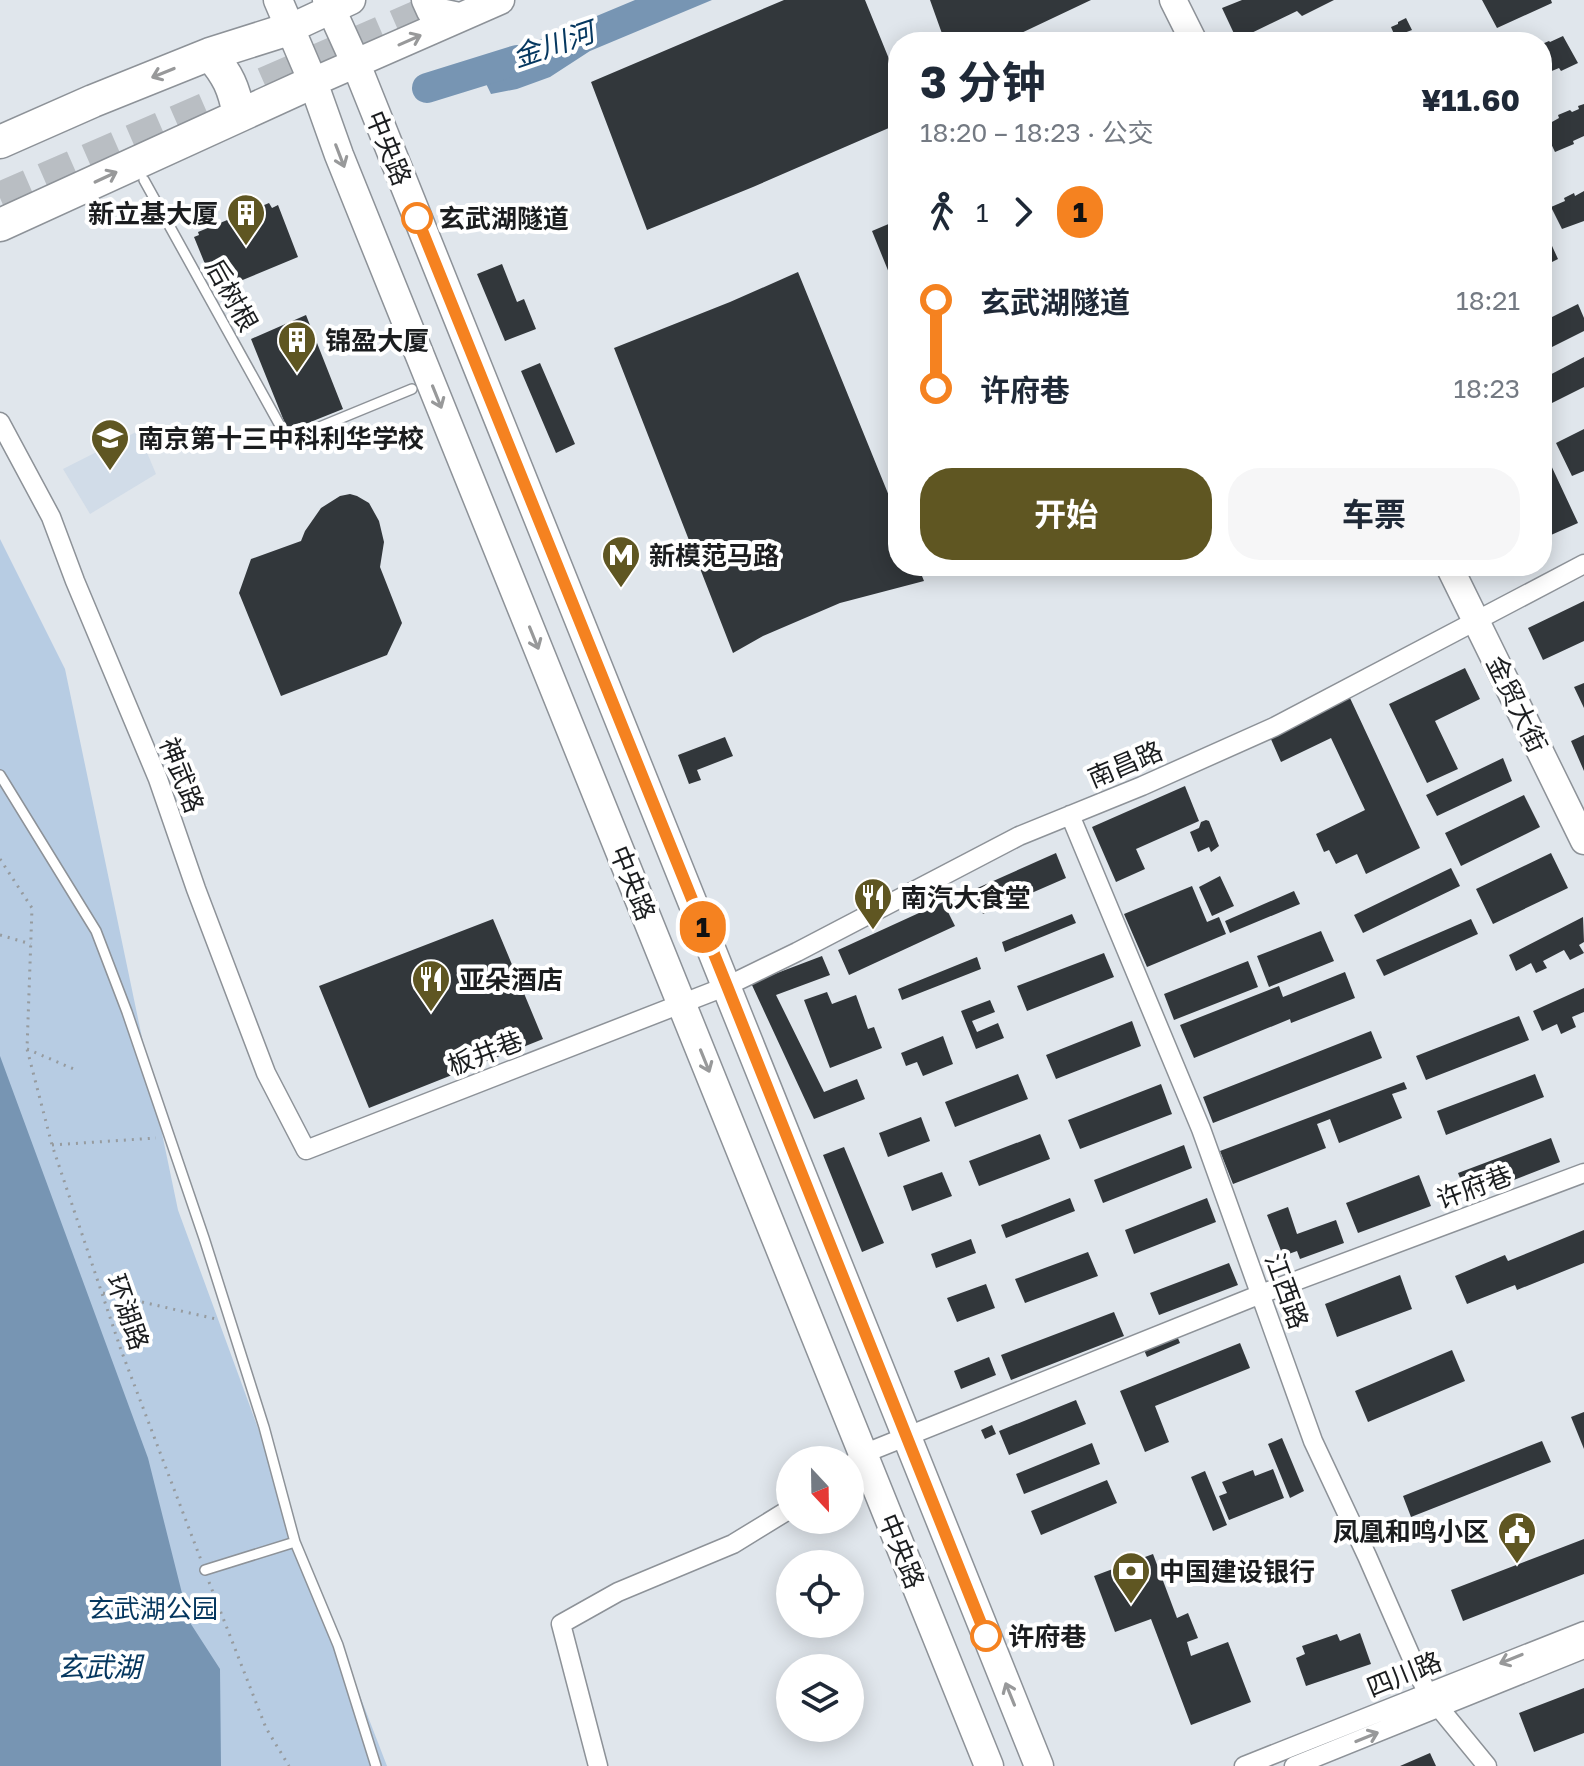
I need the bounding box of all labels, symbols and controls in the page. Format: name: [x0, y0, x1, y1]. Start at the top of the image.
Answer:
water label: 金川河: [508, 13, 603, 73]
one-way arrow: [397, 31, 421, 46]
text: 3 分钟: [920, 55, 1046, 108]
one-way arrow: [151, 67, 176, 81]
text: ¥11.60: [1421, 82, 1520, 118]
street label: 中央路: [360, 106, 418, 190]
text: 18:20 – 18:23 · 公交: [920, 117, 1154, 148]
one-way arrow: [333, 143, 348, 167]
one-way arrow: [93, 169, 117, 184]
icon: walk: [920, 190, 964, 234]
icon: forward: [1001, 190, 1045, 234]
building icon: 新立基大厦: [225, 192, 267, 247]
text: 1: [1073, 195, 1087, 228]
text: 1: [976, 197, 989, 228]
place label: 新立基大厦: [88, 198, 218, 229]
marker: 玄武湖隧道: [402, 203, 432, 233]
place label: 玄武湖隧道: [439, 203, 569, 234]
street label: 后树根: [200, 253, 264, 337]
text: 玄武湖隧道: [980, 284, 1130, 320]
text: 18:21: [1456, 285, 1520, 316]
building icon: 锦盈大厦: [276, 319, 318, 374]
place label: 锦盈大厦: [325, 325, 429, 356]
text: 许府巷: [980, 372, 1070, 408]
text: 18:23: [1453, 373, 1520, 404]
one-way arrow: [430, 384, 445, 409]
school or university icon: 南京第十三中科利华学校: [89, 417, 131, 472]
place label: 南京第十三中科利华学校: [138, 423, 424, 454]
button: 开始: [920, 468, 1212, 560]
button: 车票: [1228, 468, 1520, 560]
metro station icon: 新模范马路: [600, 534, 642, 589]
place label: 新模范马路: [649, 540, 779, 571]
one-way arrow: [528, 625, 542, 650]
street label: 金贸大街: [1480, 650, 1554, 758]
street label: 神武路: [154, 733, 210, 817]
street label: 南昌路: [1083, 734, 1167, 794]
street label: 中央路: [604, 841, 662, 925]
restaurant icon: 南汽大食堂: [852, 876, 894, 931]
place label: 南汽大食堂: [901, 882, 1031, 913]
line badge: 1: [677, 901, 729, 953]
text: 1: [696, 910, 710, 943]
restaurant icon: 亚朵酒店: [410, 958, 452, 1013]
place label: 亚朵酒店: [459, 964, 563, 995]
street label: 板井巷: [443, 1025, 527, 1081]
one-way arrow: [699, 1048, 713, 1073]
street label: 许府巷: [1432, 1159, 1516, 1215]
street label: 江西路: [1259, 1249, 1315, 1333]
street label: 环湖路: [101, 1270, 155, 1354]
north arrow: [776, 1446, 864, 1534]
map controls: [776, 1446, 864, 1742]
street label: 中央路: [873, 1509, 931, 1593]
public building icon: 凤凰和鸣小区: [1496, 1510, 1538, 1565]
place label: 凤凰和鸣小区: [1333, 1516, 1489, 1547]
button: locate: [776, 1550, 864, 1638]
bank icon: 中国建设银行: [1110, 1550, 1152, 1605]
place label: 中国建设银行: [1159, 1556, 1315, 1587]
park label: 玄武湖公园: [88, 1593, 218, 1624]
marker: 许府巷: [971, 1621, 1001, 1651]
place label: 许府巷: [1008, 1621, 1086, 1652]
street label: 四川路: [1362, 1645, 1446, 1703]
water label: 玄武湖: [57, 1650, 145, 1683]
one-way arrow: [1499, 1653, 1524, 1667]
button: layers: [776, 1654, 864, 1742]
one-way arrow: [1001, 1682, 1016, 1707]
one-way arrow: [1354, 1728, 1379, 1743]

